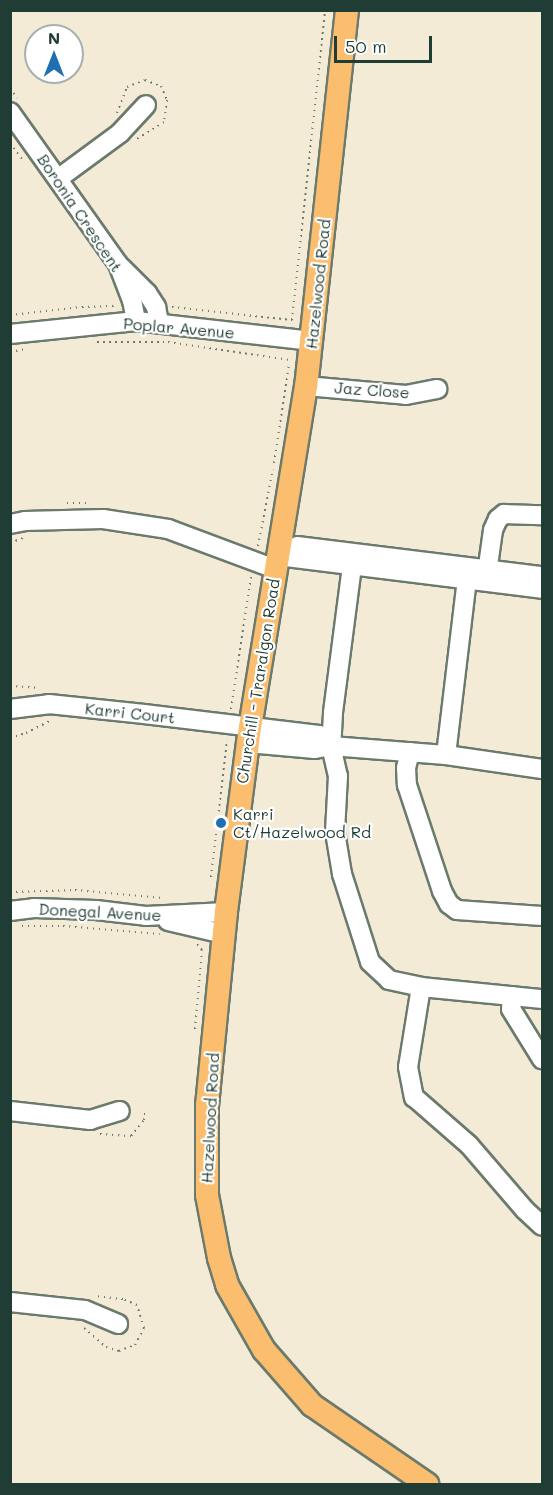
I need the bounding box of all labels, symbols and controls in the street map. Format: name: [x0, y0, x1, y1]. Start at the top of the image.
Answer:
north arrow: [24, 24, 84, 84]
scale bar: [337, 24, 434, 62]
text: N: [48, 27, 60, 48]
text: 50 m: [345, 34, 387, 58]
street label: Boronia Crescent: [33, 150, 127, 276]
street label: Hazelwood Road: [302, 218, 334, 350]
street label: Poplar Avenue: [123, 314, 235, 342]
street label: Jaz Close: [334, 378, 410, 402]
street label: Churchill - Traralgon Road: [232, 577, 284, 785]
street label: Karri Court: [84, 699, 176, 727]
place label: Karri Ct/Hazelwood Rd: [233, 804, 371, 842]
marker: Karri Ct/Hazelwood Rd: [214, 816, 228, 830]
street label: Donegal Avenue: [38, 899, 162, 925]
street label: Hazelwood Road: [197, 1052, 223, 1184]

